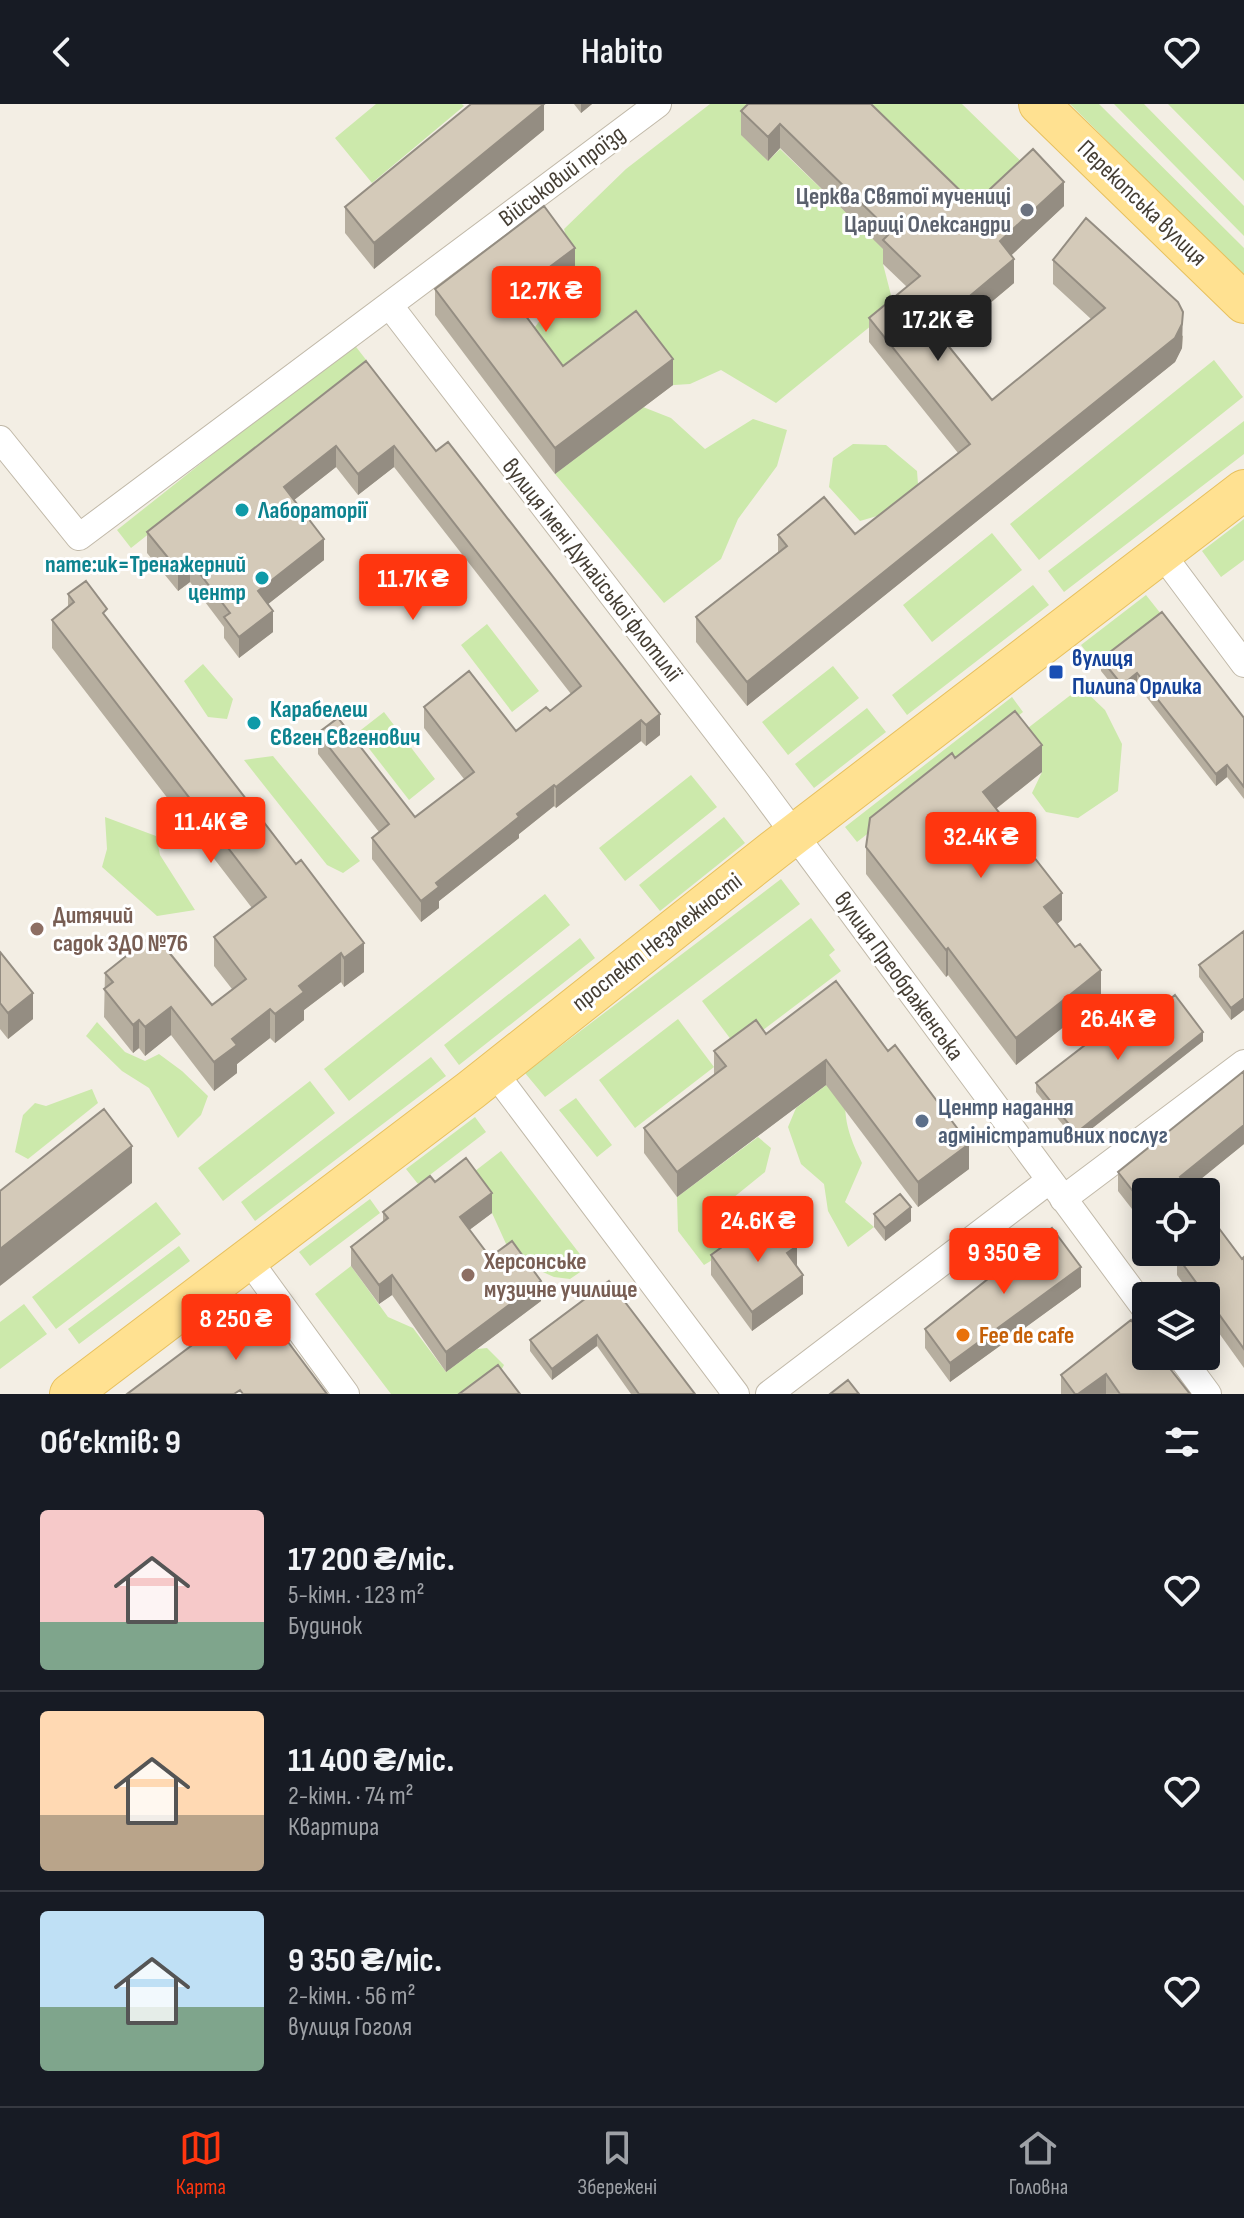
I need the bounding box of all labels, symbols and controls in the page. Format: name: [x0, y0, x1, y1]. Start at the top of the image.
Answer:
icon: back: [40, 30, 84, 74]
icon: heart: [1160, 30, 1204, 74]
text: Habito: [581, 31, 663, 74]
street label: Військовий проїзд: [493, 119, 631, 233]
street label: Перекопська вулиця: [1071, 134, 1213, 272]
place label: Церква Святої мучениці Цариці Олександри: [796, 182, 1011, 239]
marker: Церква Святої мучениці Цариці Олександри: [1018, 201, 1036, 219]
pin: 12.7K ₴: [472, 266, 620, 334]
text: 12.7K ₴: [510, 276, 582, 307]
pin: 17.2K ₴: [864, 295, 1012, 363]
text: 17.2K ₴: [903, 305, 974, 336]
street label: вулиця імені Дунайської флотилії: [496, 453, 688, 688]
place label: Лабораторії: [257, 496, 368, 525]
marker: Лабораторії: [233, 501, 251, 519]
place label: name:uk=Тренажерний центр: [45, 550, 246, 607]
pin: 11.7K ₴: [339, 554, 487, 622]
text: 11.7K ₴: [377, 564, 449, 595]
marker: name:uk=Тренажерний центр: [253, 569, 271, 587]
place label: вулиця Пилипа Орлика: [1072, 644, 1202, 701]
marker: вулиця Пилипа Орлика: [1047, 663, 1065, 681]
place label: Карабелеш Євген Євгенович: [270, 695, 420, 752]
marker: Карабелеш Євген Євгенович: [245, 714, 263, 732]
pin: 11.4K ₴: [137, 797, 285, 865]
text: 11.4K ₴: [174, 807, 248, 838]
pin: 32.4K ₴: [907, 812, 1055, 880]
text: 32.4K ₴: [943, 822, 1019, 853]
street label: проспект Незалежності: [566, 867, 748, 1017]
street label: вулиця Преображенська: [828, 886, 970, 1066]
place label: Дитячий садок ЗДО №76: [53, 901, 188, 958]
marker: Дитячий садок ЗДО №76: [28, 920, 46, 938]
pin: 26.4K ₴: [1044, 994, 1192, 1062]
text: 26.4K ₴: [1080, 1004, 1156, 1035]
place label: Центр надання адміністративних послуг: [938, 1093, 1168, 1150]
marker: Центр надання адміністративних послуг: [913, 1112, 931, 1130]
map controls: [1132, 1178, 1220, 1370]
button: locate: [1132, 1178, 1220, 1266]
pin: 24.6K ₴: [684, 1196, 832, 1264]
text: 24.6K ₴: [720, 1206, 796, 1237]
pin: 9 350 ₴: [930, 1228, 1078, 1296]
text: 9 350 ₴: [967, 1238, 1041, 1269]
place label: Херсонське музичне училище: [483, 1247, 638, 1304]
marker: Херсонське музичне училище: [459, 1266, 477, 1284]
button: layers: [1132, 1282, 1220, 1370]
pin: 8 250 ₴: [162, 1294, 310, 1362]
text: 8 250 ₴: [200, 1304, 272, 1335]
place label: Fee de cafe: [979, 1321, 1074, 1350]
marker: Fee de cafe: [954, 1326, 972, 1344]
icon: filters: [1160, 1420, 1204, 1464]
text: Об’єктів: 9: [40, 1422, 181, 1463]
text: 17 200 ₴/міс.: [288, 1539, 455, 1580]
icon: home: [104, 1542, 200, 1638]
icon: heart: [1160, 1568, 1204, 1612]
text: 5-кімн. · 123 m²: [288, 1580, 425, 1611]
text: Будинок: [288, 1611, 362, 1642]
text: 11 400 ₴/міс.: [288, 1740, 454, 1781]
icon: home: [104, 1743, 200, 1839]
icon: heart: [1160, 1769, 1204, 1813]
text: 2-кімн. · 74 m²: [288, 1781, 414, 1812]
text: Квартира: [288, 1812, 379, 1843]
text: 9 350 ₴/міс.: [288, 1940, 442, 1981]
icon: home: [104, 1943, 200, 2039]
icon: heart: [1160, 1969, 1204, 2013]
text: 2-кімн. · 56 m²: [288, 1981, 416, 2012]
text: вулиця Гоголя: [288, 2012, 412, 2043]
tab: Карта: [176, 2126, 226, 2201]
tab: Збережені: [578, 2126, 657, 2201]
tab: Головна: [1009, 2126, 1068, 2201]

